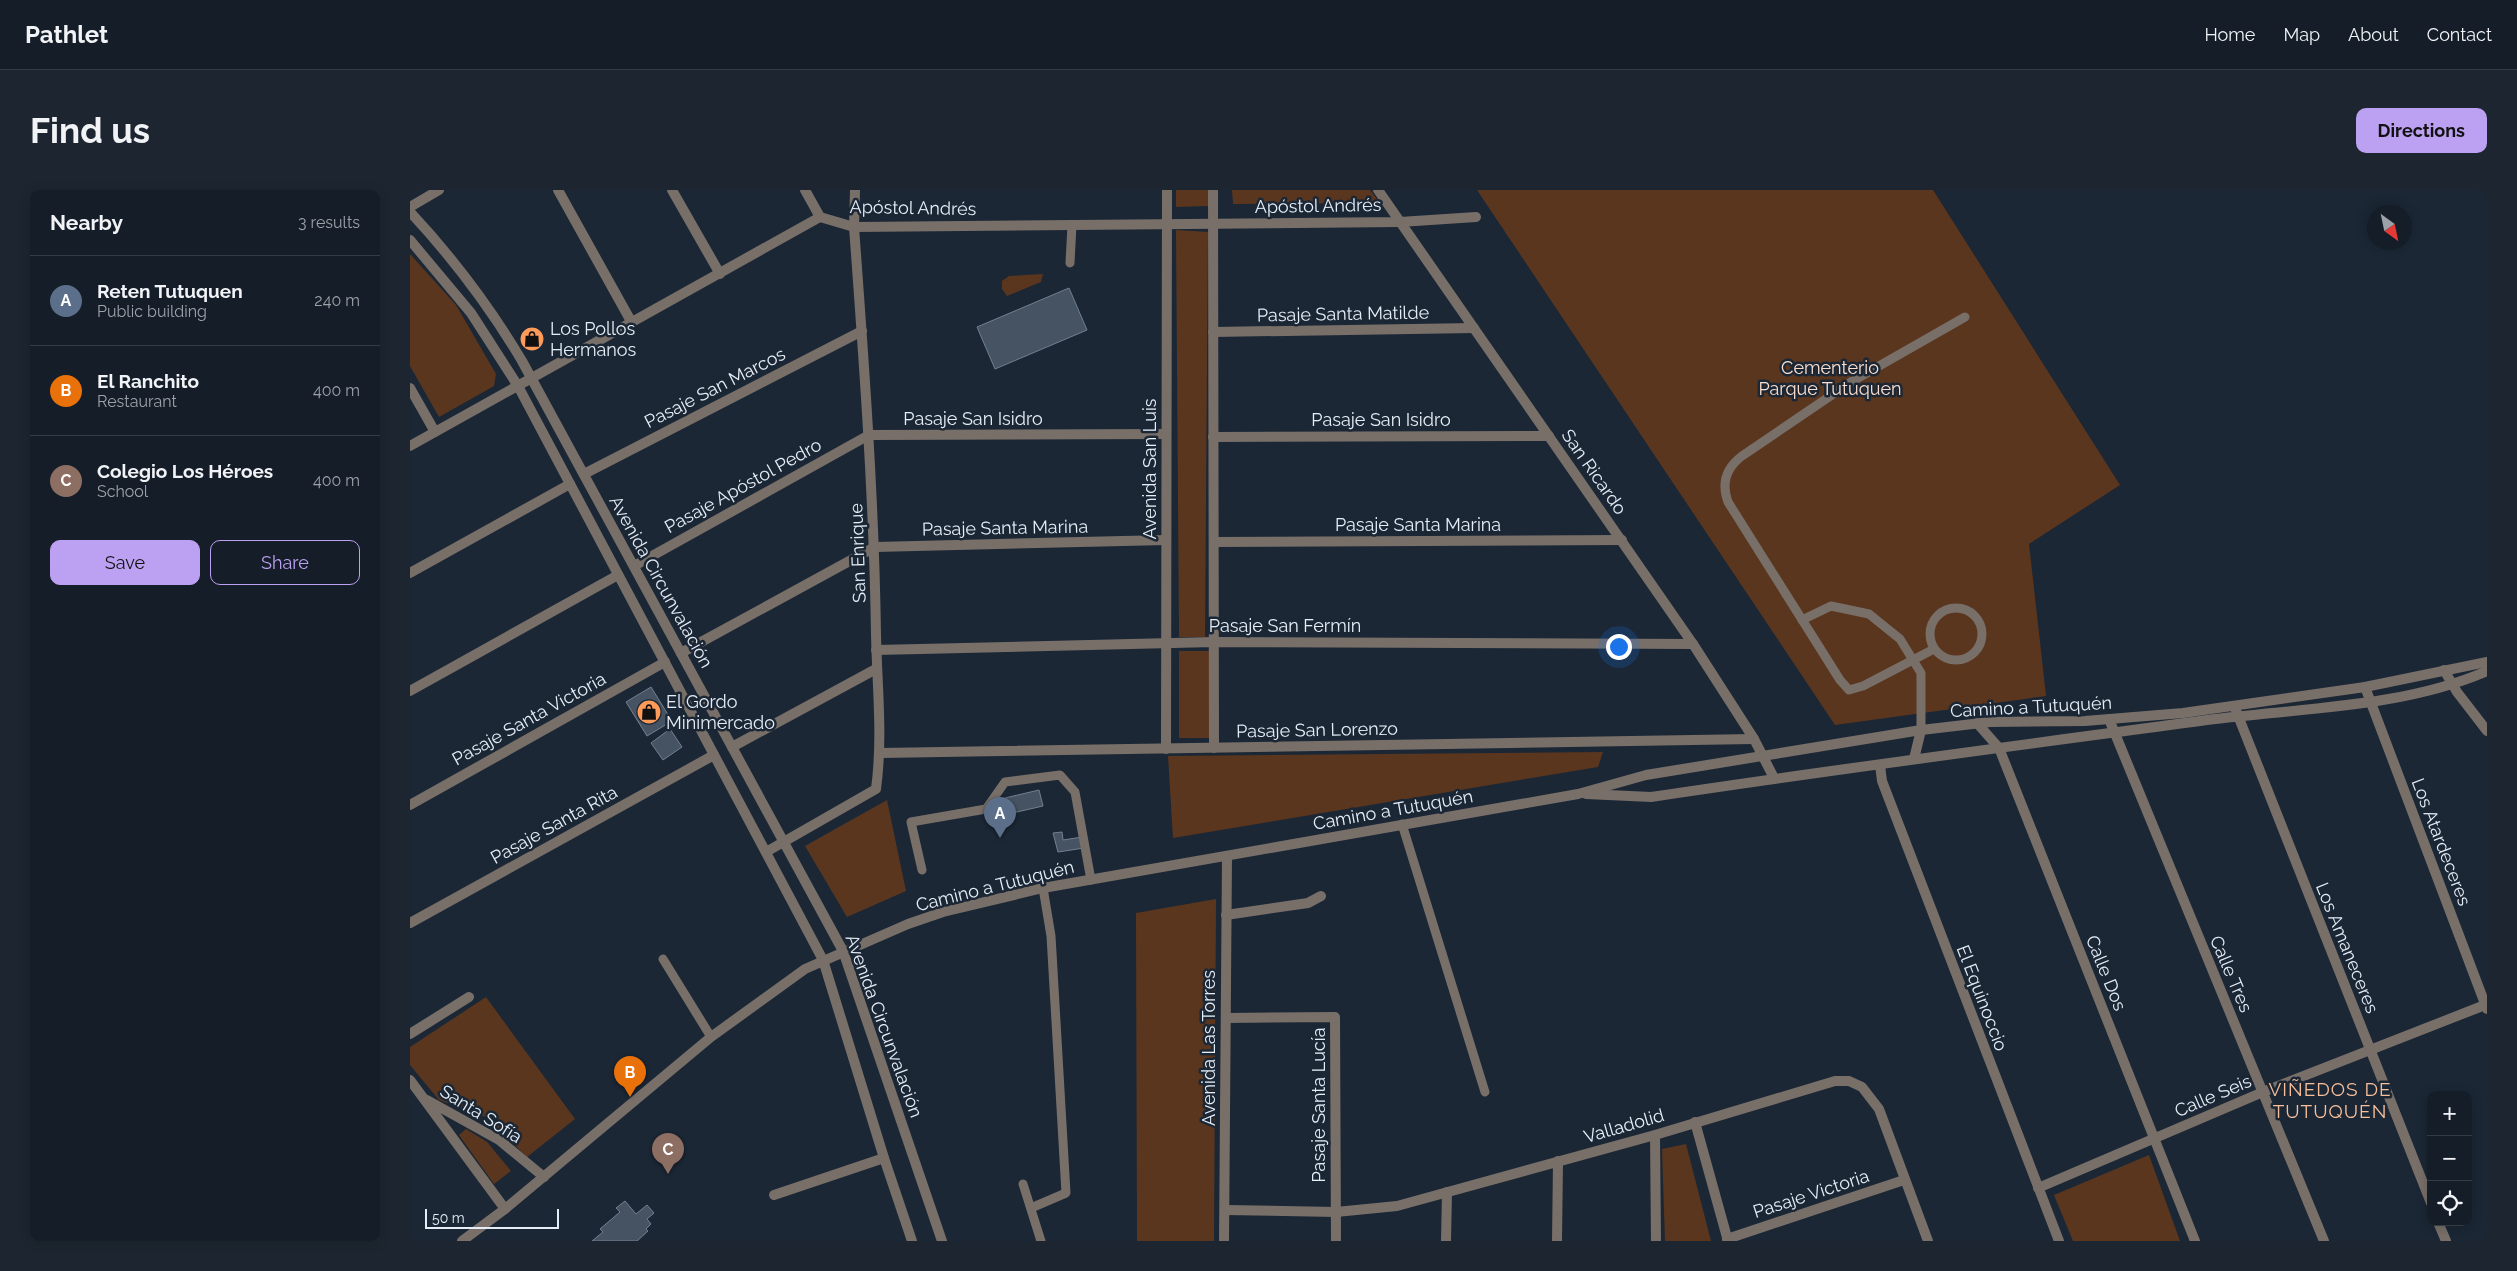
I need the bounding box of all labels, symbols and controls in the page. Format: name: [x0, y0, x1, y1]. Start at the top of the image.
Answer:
text: Pathlet: [25, 20, 108, 49]
text: Home: [2204, 24, 2255, 45]
text: Map: [2283, 24, 2320, 45]
text: About: [2348, 24, 2399, 45]
text: Contact: [2427, 24, 2492, 45]
button: Directions: [2356, 108, 2487, 153]
text: Find us: [30, 110, 150, 151]
street label: Apóstol Andrés: [1254, 194, 1382, 217]
street label: Apóstol Andrés: [849, 196, 977, 219]
north arrow: [2367, 205, 2412, 250]
text: Nearby: [50, 210, 123, 235]
text: 3 results: [298, 213, 360, 232]
text: Reten Tutuquen: [97, 280, 243, 302]
text: A: [61, 291, 71, 310]
text: 240 m: [314, 291, 360, 310]
street label: Pasaje Santa Matilde: [1257, 301, 1430, 326]
text: Public building: [97, 302, 207, 321]
place label: Los Pollos Hermanos: [550, 318, 637, 360]
shop icon: Los Pollos Hermanos: [519, 326, 545, 352]
street label: Pasaje San Marcos: [641, 343, 789, 432]
park label: Cementerio Parque Tutuquen: [1758, 357, 1902, 399]
text: El Ranchito: [97, 370, 199, 392]
text: B: [61, 381, 71, 400]
text: 400 m: [313, 381, 360, 400]
text: Restaurant: [97, 392, 177, 411]
street label: Avenida San Luis: [1139, 398, 1160, 540]
street label: Pasaje San Isidro: [903, 408, 1043, 429]
street label: Pasaje San Isidro: [1311, 409, 1451, 430]
street label: San Ricardo: [1557, 425, 1632, 519]
street label: Pasaje Apóstol Pedro: [661, 434, 825, 537]
text: Colegio Los Héroes: [97, 460, 273, 482]
text: C: [61, 471, 71, 490]
text: 400 m: [313, 471, 360, 490]
text: School: [97, 482, 148, 501]
street label: Avenida Circunvalación: [605, 492, 718, 671]
street label: San Enrique: [845, 502, 870, 603]
street label: Pasaje Santa Marina: [1335, 514, 1501, 535]
street label: Pasaje Santa Marina: [922, 516, 1088, 539]
button: Save: [50, 540, 200, 585]
button: Share: [210, 540, 360, 585]
street label: Pasaje San Fermín: [1209, 615, 1361, 636]
your location: [1606, 634, 1632, 660]
street label: Pasaje Santa Victoria: [448, 668, 609, 769]
place label: El Gordo Minimercado: [666, 691, 775, 733]
street label: Camino a Tutuquén: [1950, 692, 2112, 721]
shop icon: El Gordo Minimercado: [636, 699, 662, 725]
street label: Pasaje San Lorenzo: [1236, 718, 1398, 741]
street label: Los Atardeceres: [2408, 775, 2476, 909]
street label: Pasaje Santa Rita: [487, 781, 621, 868]
street label: Camino a Tutuquén: [1311, 785, 1475, 834]
pin: A: [984, 797, 1016, 838]
street label: Camino a Tutuquén: [914, 856, 1076, 915]
street label: Los Amaneceres: [2312, 879, 2383, 1016]
street label: Avenida Circunvalación: [842, 931, 927, 1120]
street label: Calle Dos: [2082, 932, 2131, 1014]
street label: Calle Tres: [2206, 932, 2257, 1016]
street label: El Equinoccio: [1953, 942, 2012, 1054]
street label: Avenida Las Torres: [1198, 970, 1219, 1126]
street label: Pasaje Santa Lucía: [1308, 1028, 1329, 1182]
pin: B: [614, 1056, 646, 1097]
street label: Calle Seis: [2171, 1070, 2255, 1121]
district label: VIÑEDOS DE TUTUQUÉN: [2268, 1078, 2392, 1122]
street label: Santa Sofía: [436, 1080, 526, 1147]
map controls: [2427, 1091, 2472, 1226]
button: +: [2427, 1091, 2472, 1136]
street label: Valladolid: [1581, 1104, 1666, 1147]
pin: C: [652, 1133, 684, 1174]
button: −: [2427, 1136, 2472, 1181]
street label: Pasaje Victoria: [1750, 1165, 1871, 1222]
button: locate: [2427, 1181, 2472, 1226]
scale bar: [425, 1206, 559, 1229]
text: 50 m: [432, 1210, 465, 1226]

